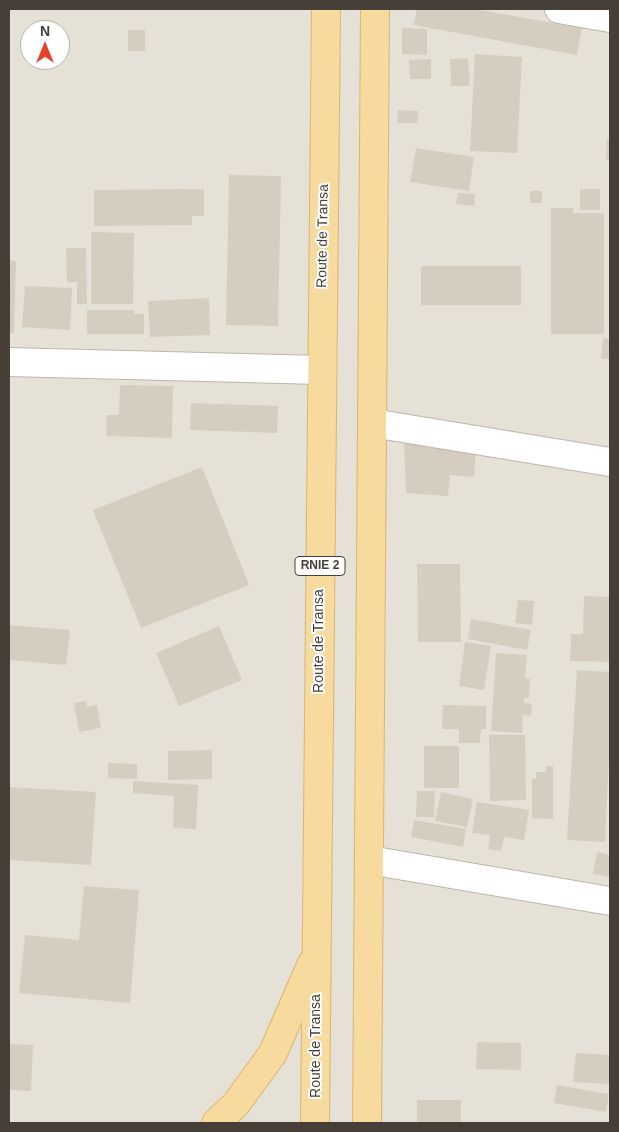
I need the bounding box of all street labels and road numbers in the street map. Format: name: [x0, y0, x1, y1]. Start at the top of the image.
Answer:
street label: Route de Transa: [314, 184, 332, 288]
road number: RNIE 2: [295, 556, 345, 576]
street label: Route de Transa: [311, 589, 327, 693]
street label: Route de Transa: [308, 994, 324, 1098]

